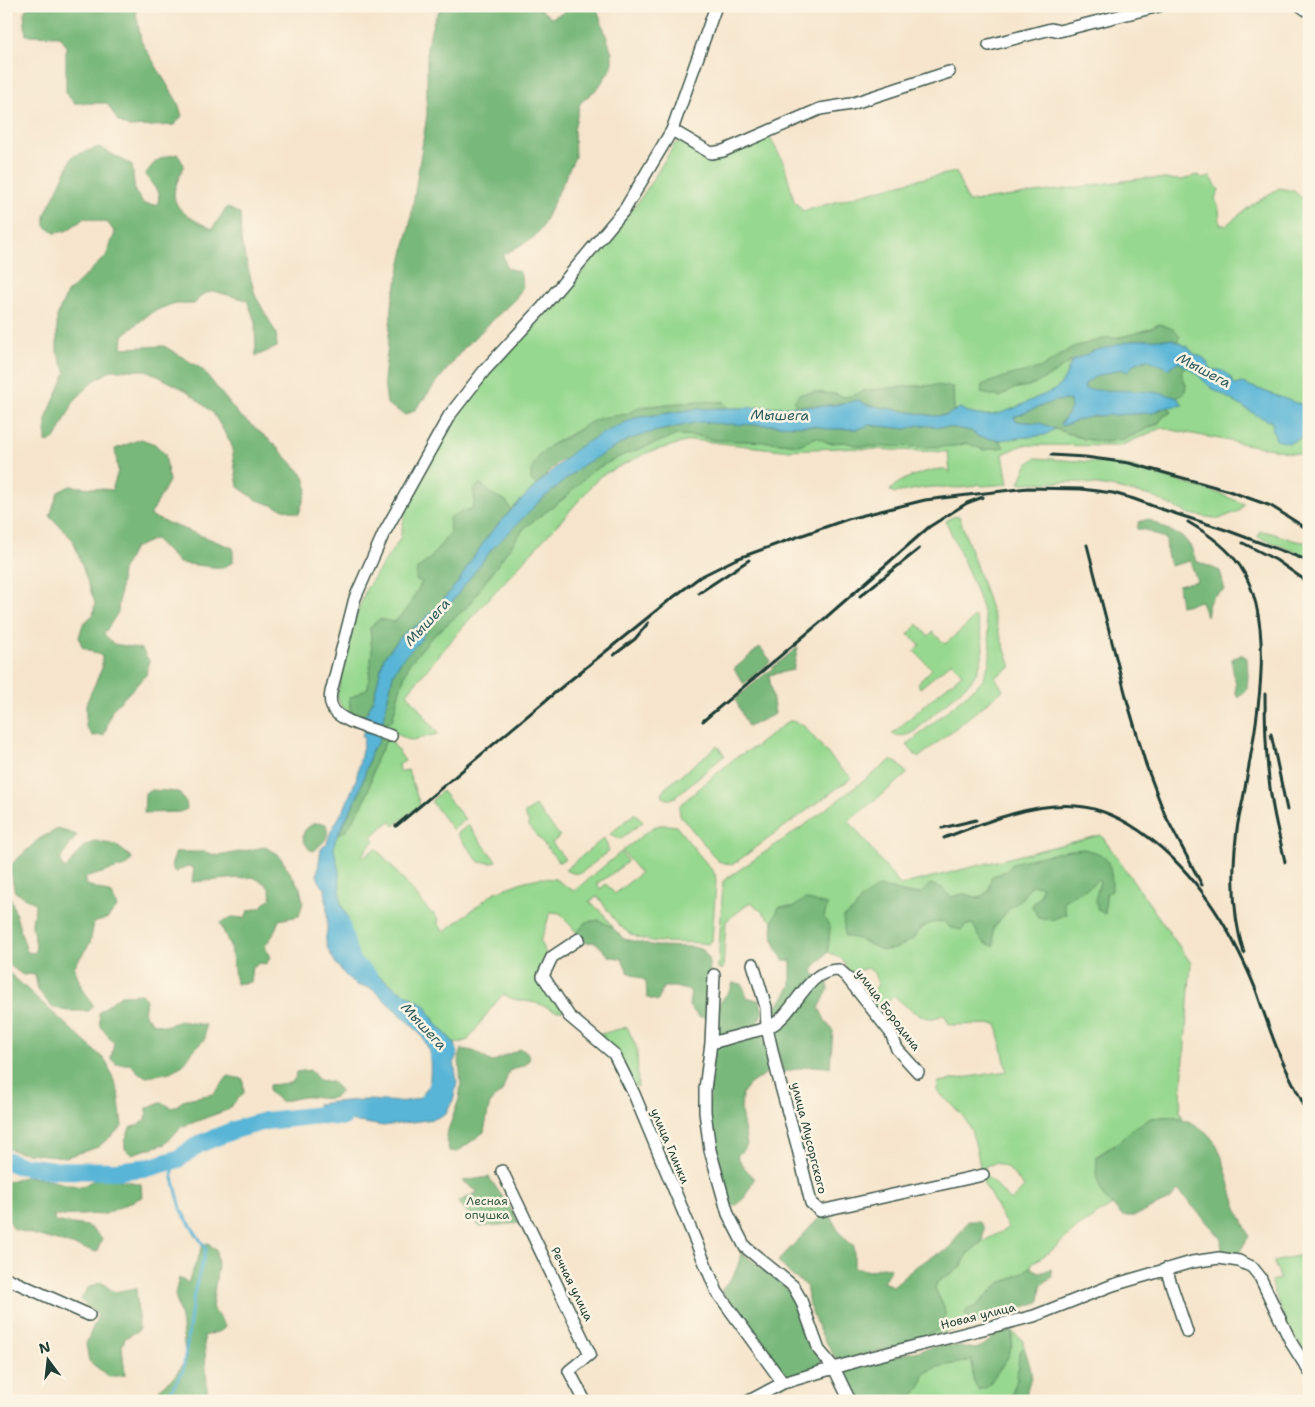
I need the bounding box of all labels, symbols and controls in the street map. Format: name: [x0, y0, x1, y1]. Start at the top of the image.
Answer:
water label: Мышега: [1174, 348, 1234, 392]
water label: Мышега: [751, 405, 809, 425]
water label: Мышега: [400, 594, 454, 650]
street label: улица Бородина: [852, 966, 924, 1055]
water label: Мышега: [397, 998, 451, 1054]
street label: улица Мусоргского: [787, 1081, 831, 1195]
street label: улица Глинки: [647, 1106, 693, 1186]
park label: Лесная опушка: [464, 1193, 510, 1223]
street label: Речная улица: [547, 1244, 597, 1324]
street label: Новая улица: [939, 1299, 1018, 1333]
north arrow: [22, 1334, 72, 1384]
text: N: [37, 1337, 52, 1358]

